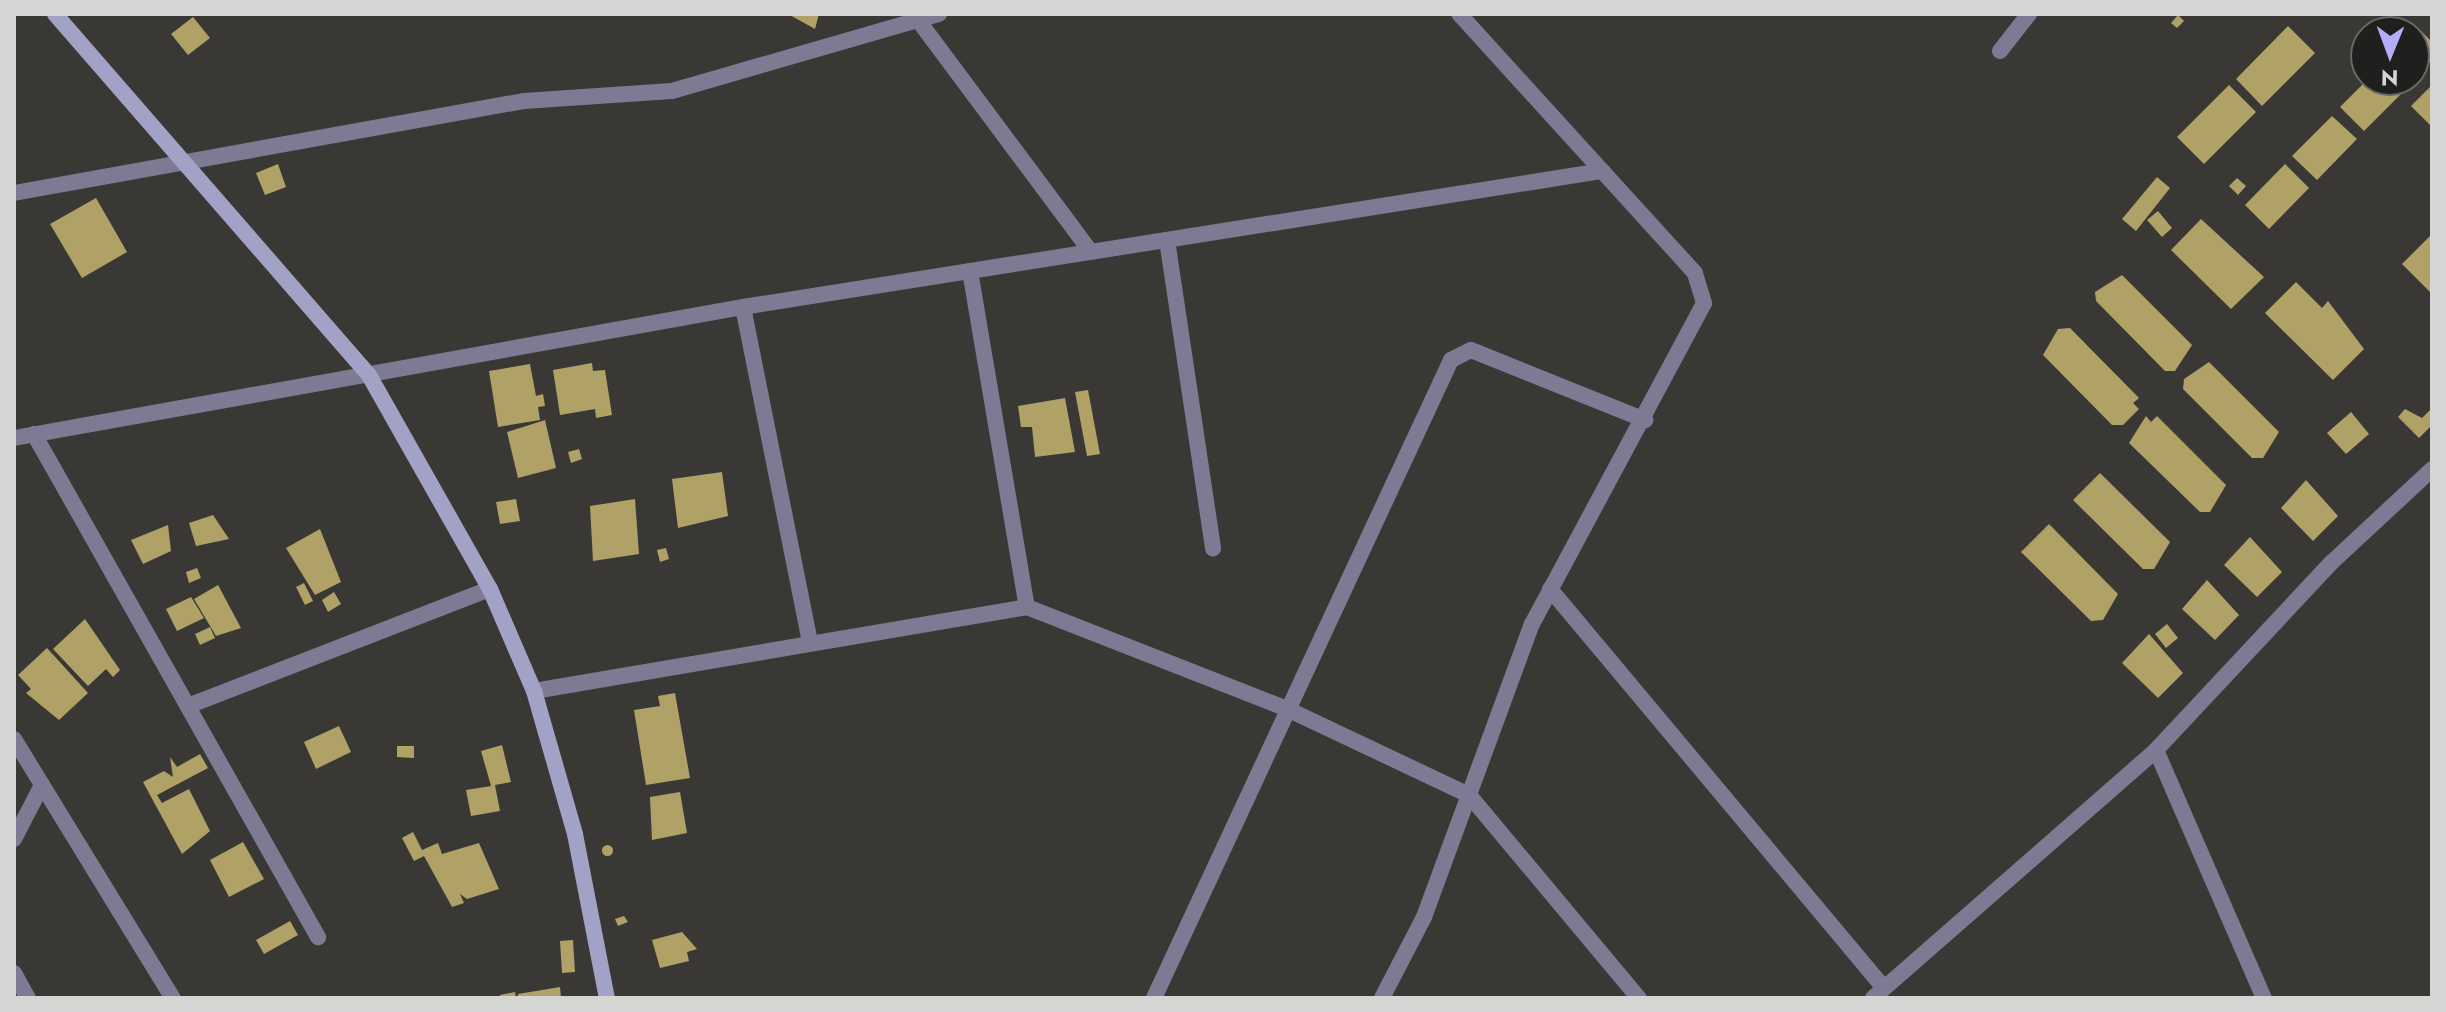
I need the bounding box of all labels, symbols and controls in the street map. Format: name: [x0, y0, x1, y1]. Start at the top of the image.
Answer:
north arrow: [2350, 16, 2430, 96]
text: N: [2381, 62, 2399, 94]

